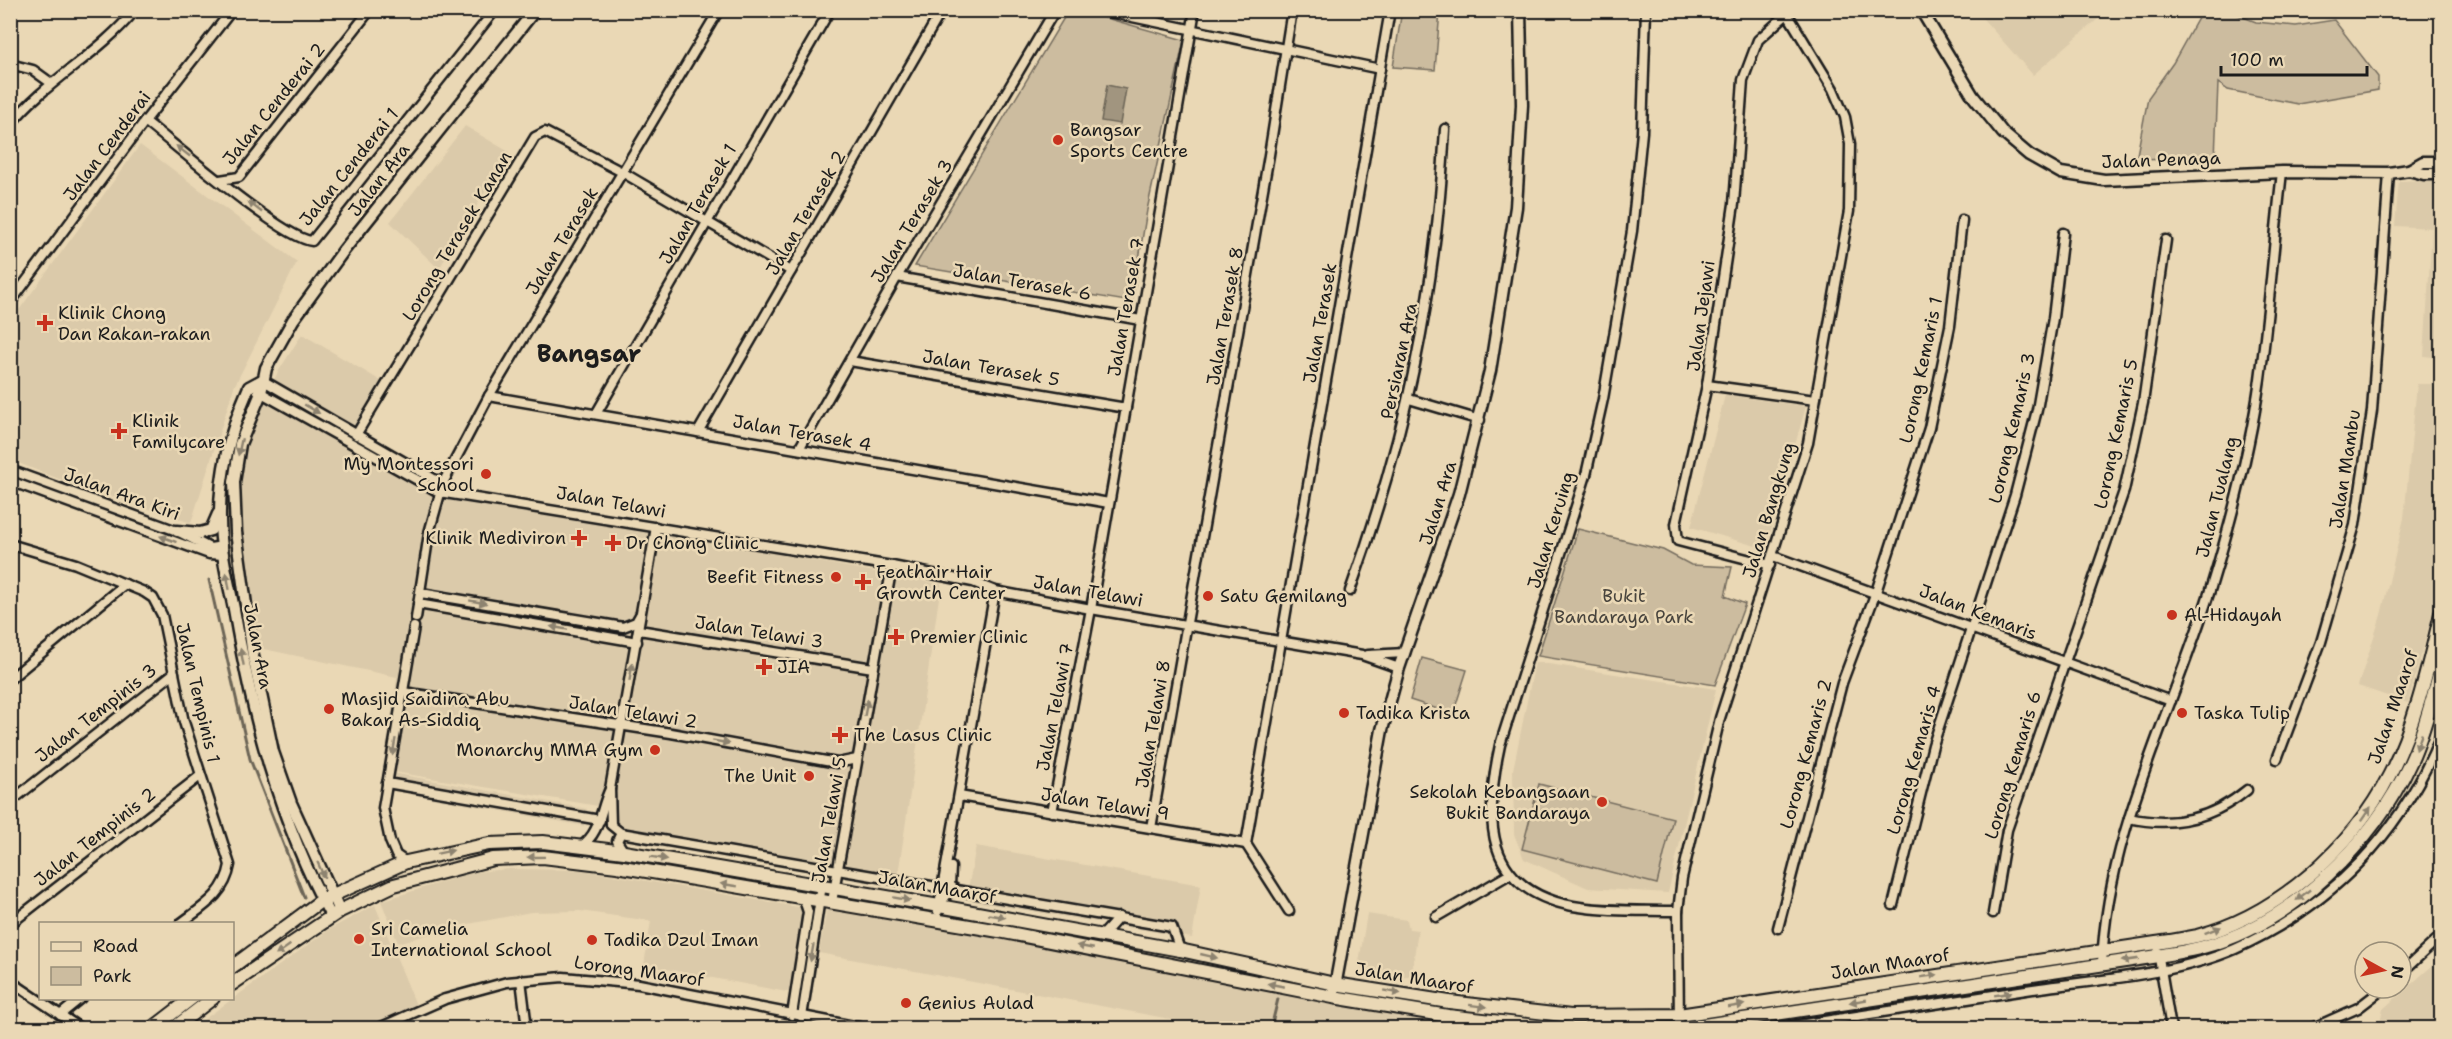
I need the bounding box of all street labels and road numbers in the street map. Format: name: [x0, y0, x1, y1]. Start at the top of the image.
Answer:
street label: Jalan Cenderai 2: [217, 38, 331, 170]
street label: Jalan Cenderai: [58, 86, 156, 206]
street label: Jalan Cenderai 1: [294, 103, 404, 231]
street label: Jalan Ara: [343, 138, 415, 222]
street label: Jalan Terasek 1: [654, 139, 742, 269]
street label: Lorong Terasek Kanan: [397, 146, 517, 326]
street label: Jalan Terasek 2: [760, 146, 852, 280]
street label: Jalan Penaga: [2101, 146, 2221, 174]
street label: Jalan Terasek 3: [866, 155, 958, 287]
street label: Jalan Terasek: [520, 183, 604, 299]
street label: Jalan Terasek 7: [1102, 236, 1150, 378]
street label: Jalan Terasek 8: [1201, 245, 1249, 387]
street label: Jalan Terasek 6: [951, 258, 1093, 306]
street label: Jalan Jejawi: [1681, 259, 1721, 373]
street label: Jalan Terasek: [1298, 261, 1342, 385]
street label: Lorong Kemaris 1: [1894, 295, 1948, 445]
street label: Persiaran Ara: [1375, 301, 1423, 421]
street label: Jalan Terasek 5: [921, 344, 1061, 392]
street label: Lorong Kemaris 3: [1983, 350, 2041, 506]
street label: Lorong Kemaris 5: [2088, 357, 2144, 511]
street label: Jalan Mambu: [2324, 408, 2366, 530]
street label: Jalan Terasek 4: [731, 409, 873, 457]
street label: Jalan Tualang: [2190, 434, 2244, 560]
street label: Jalan Bangkung: [1737, 439, 1801, 581]
street label: Jalan Ara: [1414, 458, 1462, 548]
street label: Jalan Ara Kiri: [61, 462, 183, 526]
street label: Jalan Keruing: [1522, 469, 1580, 591]
street label: Jalan Telawi: [554, 481, 668, 523]
street label: Jalan Telawi: [1031, 570, 1145, 612]
street label: Jalan Kemaris: [1916, 579, 2040, 645]
street label: Jalan Ara: [238, 601, 278, 691]
street label: Jalan Telawi 3: [693, 610, 825, 654]
street label: Jalan Tempinis 1: [170, 621, 226, 765]
street label: Jalan Telawi 7: [1031, 641, 1079, 773]
street label: Jalan Maarof: [2362, 646, 2424, 768]
street label: Jalan Tempinis 3: [30, 658, 162, 768]
street label: Jalan Telawi 8: [1130, 658, 1176, 790]
street label: Lorong Kemaris 2: [1774, 676, 1838, 832]
street label: Lorong Kemaris 4: [1881, 683, 1947, 837]
street label: Lorong Kemaris 6: [1979, 688, 2047, 842]
street label: Jalan Telawi 2: [567, 690, 699, 734]
street label: Jalan Telawi 5: [806, 755, 852, 885]
street label: Jalan Tempinis 2: [29, 782, 161, 892]
street label: Jalan Telawi 9: [1039, 782, 1171, 826]
street label: Jalan Maarof: [876, 865, 999, 909]
street label: Jalan Maarof: [1829, 943, 1951, 985]
street label: Lorong Maarof: [572, 950, 706, 992]
street label: Jalan Maarof: [1353, 957, 1475, 999]

